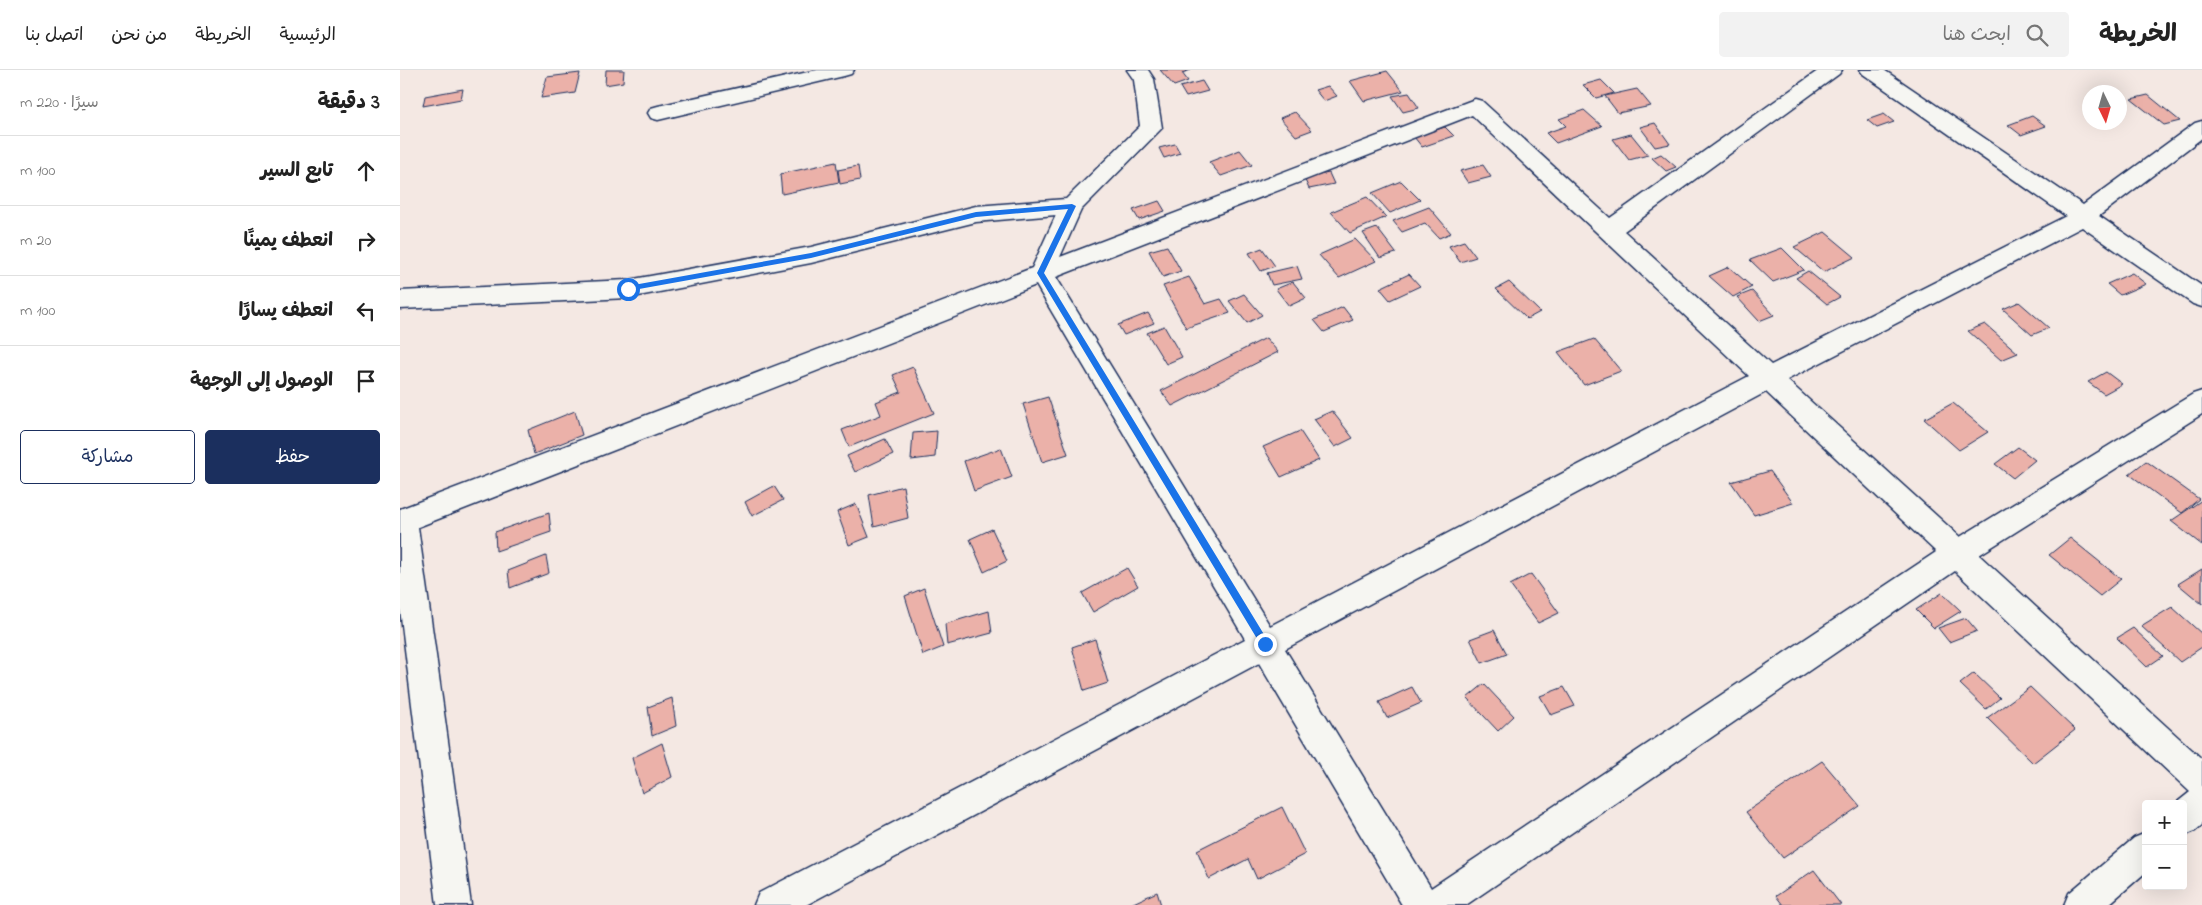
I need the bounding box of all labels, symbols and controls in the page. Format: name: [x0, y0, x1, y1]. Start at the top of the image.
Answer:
search box: [1719, 12, 2069, 57]
text: الخريطة: [2099, 18, 2177, 53]
icon: search: [2023, 21, 2051, 49]
text: ابحث هنا: [1943, 22, 2011, 49]
text: اتصل بنا: [25, 23, 83, 49]
text: من نحن: [111, 23, 167, 49]
text: الخريطة: [195, 23, 251, 49]
text: الرئيسية: [279, 23, 336, 49]
north arrow: [2082, 85, 2127, 130]
text: 3 دقيقة: [318, 88, 380, 118]
text: سيرًا · 220 m: [20, 91, 99, 115]
icon: ahead: [352, 157, 380, 185]
text: تابع السير: [261, 158, 333, 185]
text: 100 m: [20, 159, 55, 183]
icon: right: [352, 227, 380, 255]
text: انعطف يمينًا: [243, 228, 333, 255]
text: 20 m: [20, 229, 51, 253]
route start: [617, 278, 640, 301]
icon: left: [352, 297, 380, 325]
text: انعطف يسارًا: [238, 298, 333, 325]
text: 100 m: [20, 299, 55, 323]
icon: arrive: [352, 367, 380, 395]
text: الوصول إلى الوجهة: [190, 368, 333, 395]
button: مشاركة: [20, 430, 195, 484]
button: حفظ: [205, 430, 380, 484]
route end: [1254, 633, 1277, 656]
map controls: [2142, 800, 2187, 890]
button: +: [2142, 800, 2187, 845]
button: −: [2142, 845, 2187, 890]

